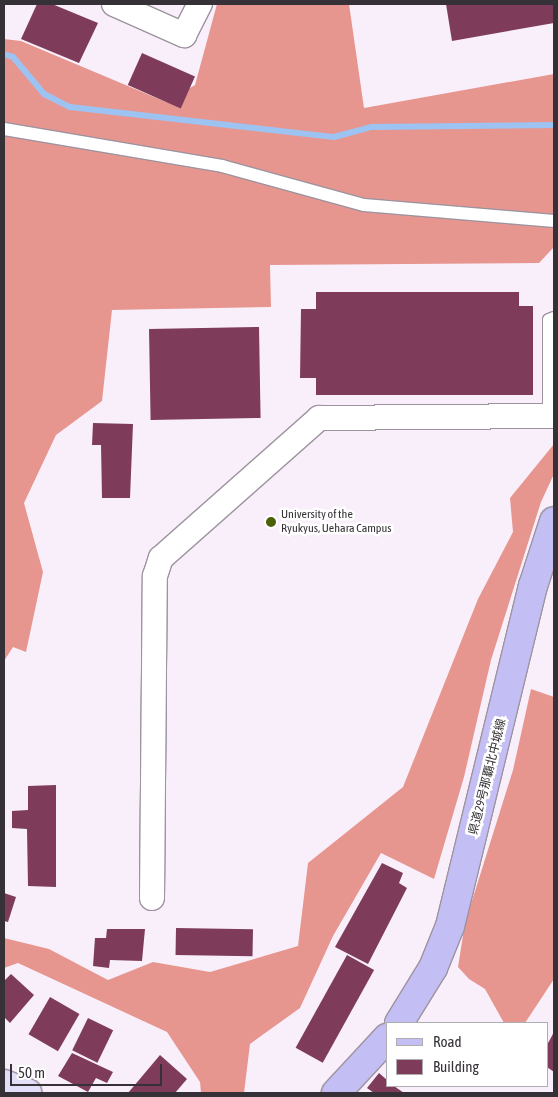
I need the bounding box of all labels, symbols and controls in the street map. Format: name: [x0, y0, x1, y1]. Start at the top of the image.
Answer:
place label: University of the Ryukyus, Uehara Campus: [281, 508, 392, 536]
marker: University of the Ryukyus, Uehara Campus: [265, 516, 277, 528]
street label: 県道29号那覇北中城線: [467, 717, 509, 837]
legend: [386, 1022, 548, 1087]
text: Road: [433, 1033, 462, 1050]
scale bar: [12, 1054, 165, 1086]
text: Building: [433, 1058, 479, 1075]
text: 50 m: [18, 1064, 45, 1081]

